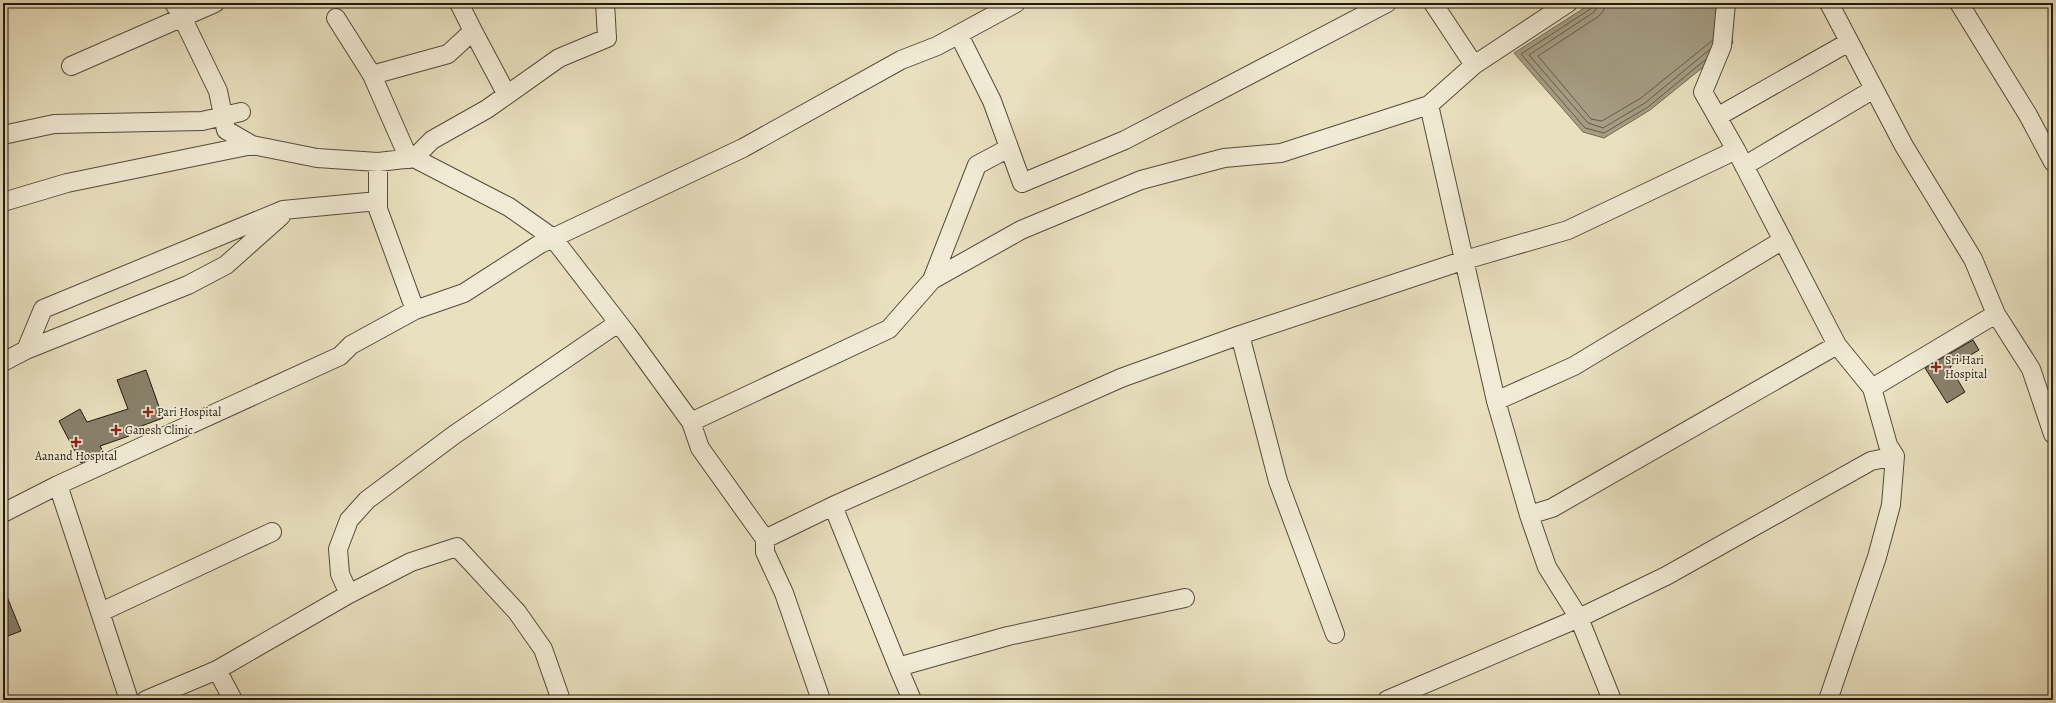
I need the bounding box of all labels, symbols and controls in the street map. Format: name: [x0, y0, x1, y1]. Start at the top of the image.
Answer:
place label: Sri Hari Hospital: [1945, 352, 1987, 382]
marker: Sri Hari Hospital: [1930, 361, 1942, 373]
place label: Pari Hospital: [157, 404, 221, 420]
marker: Pari Hospital: [142, 406, 154, 418]
place label: Ganesh Clinic: [125, 422, 193, 438]
marker: Ganesh Clinic: [110, 424, 122, 436]
marker: Aanand Hospital: [70, 436, 82, 448]
place label: Aanand Hospital: [34, 448, 117, 464]

